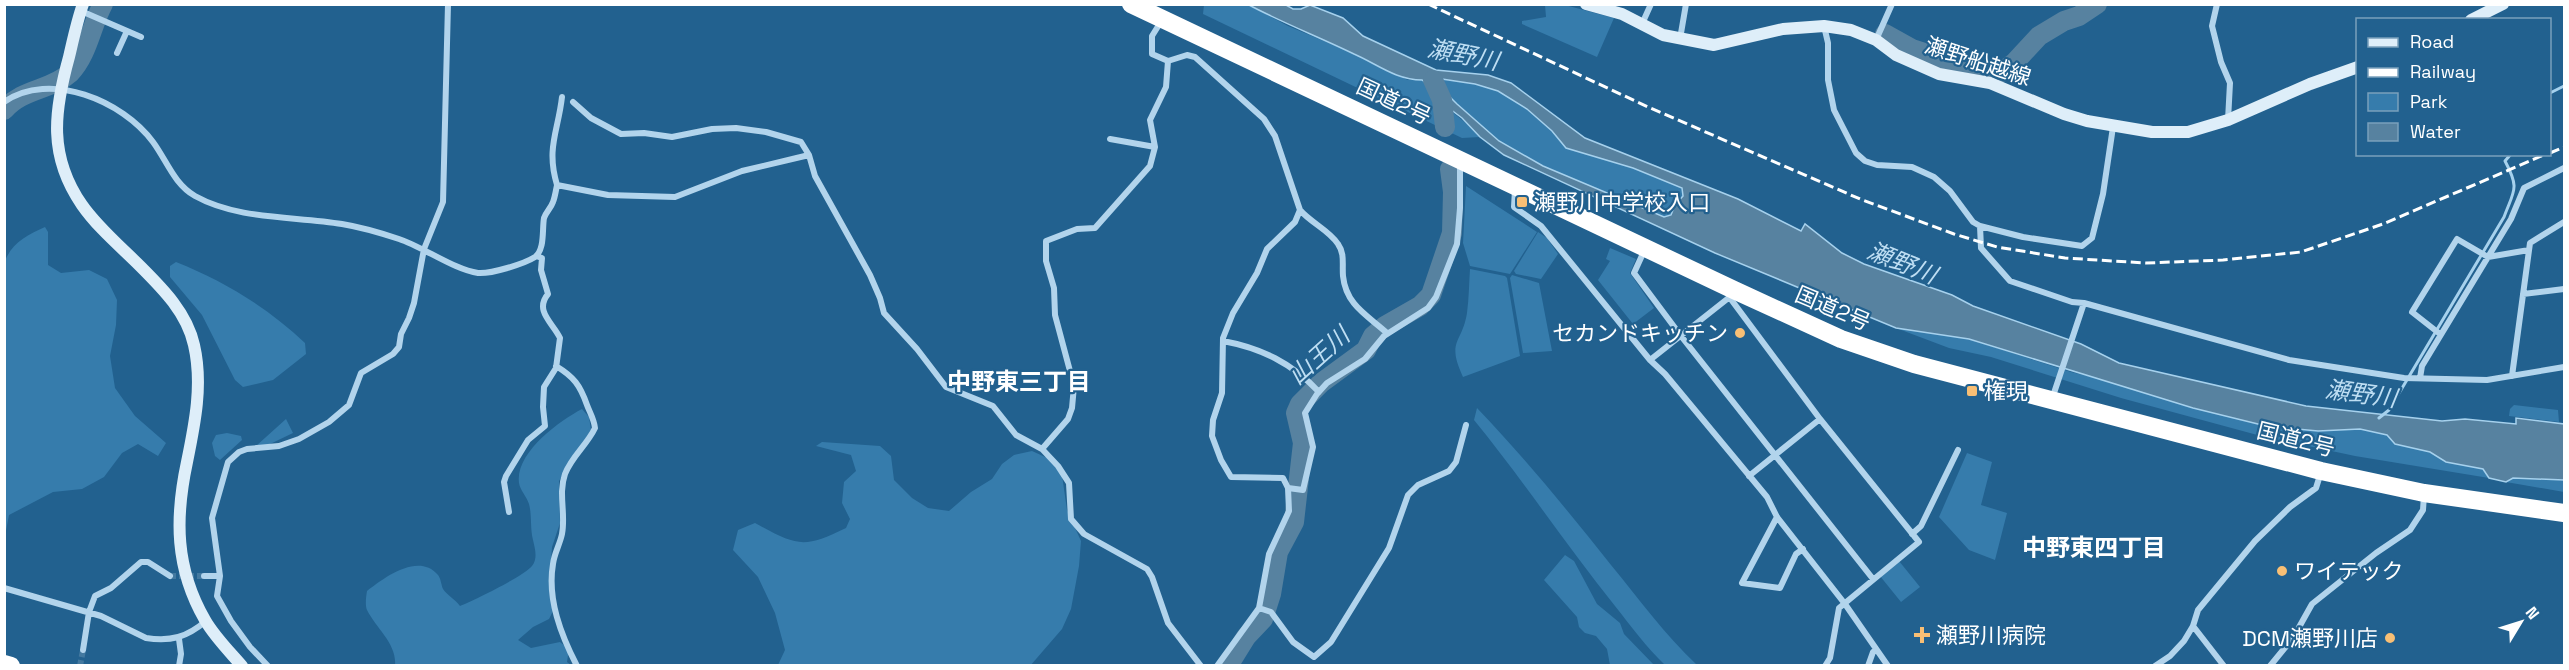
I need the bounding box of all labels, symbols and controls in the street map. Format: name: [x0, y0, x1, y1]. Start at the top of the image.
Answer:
legend: [2356, 18, 2551, 156]
text: Road: [2410, 30, 2454, 53]
street label: 瀬野船越線: [1921, 31, 2035, 91]
water label: 瀬野川: [1425, 32, 1504, 77]
text: Railway: [2410, 60, 2476, 83]
street label: 国道2号: [1352, 72, 1436, 130]
text: Park: [2410, 90, 2448, 113]
text: Water: [2410, 120, 2461, 143]
place label: 瀬野川中学校入口: [1534, 188, 1710, 216]
marker: 瀬野川中学校入口: [1515, 195, 1529, 209]
water label: 瀬野川: [1863, 235, 1944, 292]
street label: 国道2号: [1791, 280, 1875, 336]
water label: 山王川: [1282, 318, 1358, 391]
place label: セカンドキッチン: [1552, 319, 1728, 347]
marker: セカンドキッチン: [1733, 326, 1747, 340]
district label: 中野東三丁目: [947, 366, 1091, 397]
water label: 瀬野川: [2323, 373, 2402, 414]
place label: 権現: [1984, 377, 2028, 405]
marker: 権現: [1965, 384, 1979, 398]
street label: 国道2号: [2254, 416, 2338, 462]
district label: 中野東四丁目: [2022, 532, 2166, 563]
place label: ワイテック: [2294, 557, 2404, 585]
marker: ワイテック: [2275, 564, 2289, 578]
north arrow: [2491, 592, 2551, 652]
text: N: [2521, 602, 2544, 624]
place label: 瀬野川病院: [1936, 621, 2046, 649]
place label: DCM瀬野川店: [2242, 624, 2378, 652]
marker: 瀬野川病院: [1913, 626, 1931, 644]
marker: DCM瀬野川店: [2383, 631, 2397, 645]

